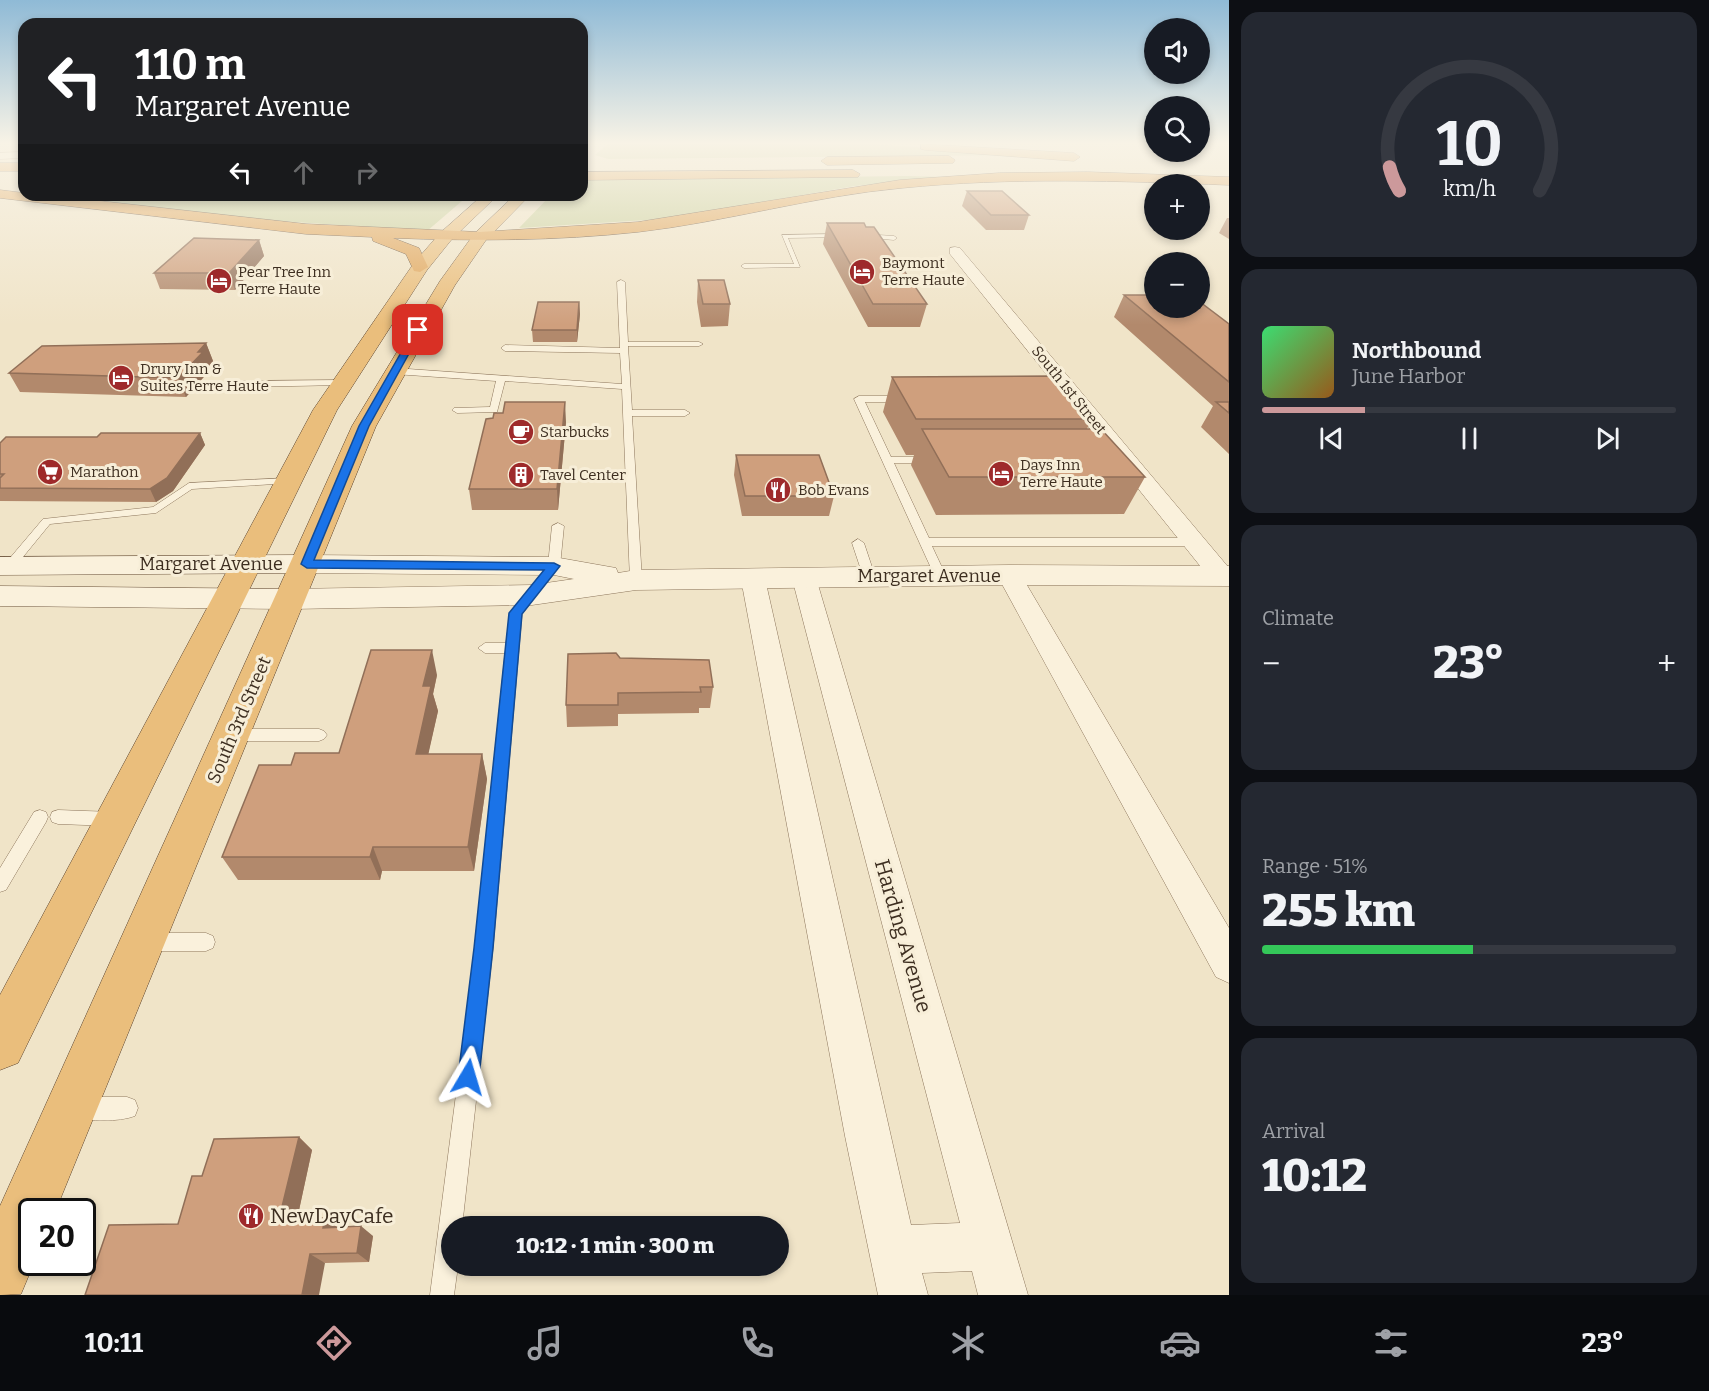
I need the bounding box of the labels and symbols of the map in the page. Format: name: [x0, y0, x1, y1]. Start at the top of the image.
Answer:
place label: Baymont Terre Haute: [882, 254, 965, 289]
hotel icon: Baymont Terre Haute: [847, 257, 877, 287]
place label: Pear Tree Inn Terre Haute: [238, 263, 332, 298]
hotel icon: Pear Tree Inn Terre Haute: [204, 266, 234, 296]
pin: [392, 304, 443, 355]
street label: South 1st Street: [1028, 342, 1110, 438]
place label: Drury Inn & Suites Terre Haute: [140, 360, 269, 395]
hotel icon: Drury Inn & Suites Terre Haute: [106, 363, 136, 393]
cafe icon: Starbucks: [506, 417, 536, 447]
place label: Starbucks: [540, 423, 609, 441]
place label: Days Inn Terre Haute: [1020, 456, 1103, 491]
supermarket icon: Marathon: [35, 457, 65, 487]
hotel icon: Days Inn Terre Haute: [986, 459, 1016, 489]
building icon: Tavel Center: [506, 460, 536, 490]
place label: Marathon: [70, 463, 139, 481]
place label: Tavel Center: [540, 466, 626, 484]
restaurant icon: Bob Evans: [763, 475, 793, 505]
place label: Bob Evans: [798, 481, 869, 499]
street label: Margaret Avenue: [139, 553, 283, 575]
street label: Margaret Avenue: [857, 565, 1001, 587]
street label: South 3rd Street: [202, 653, 276, 787]
street label: Harding Avenue: [869, 856, 937, 1016]
position arrow: [436, 1045, 500, 1109]
speed limit sign: 20: [18, 1198, 96, 1276]
restaurant icon: NewDayCafe: [236, 1201, 266, 1231]
place label: NewDayCafe: [270, 1203, 394, 1229]

